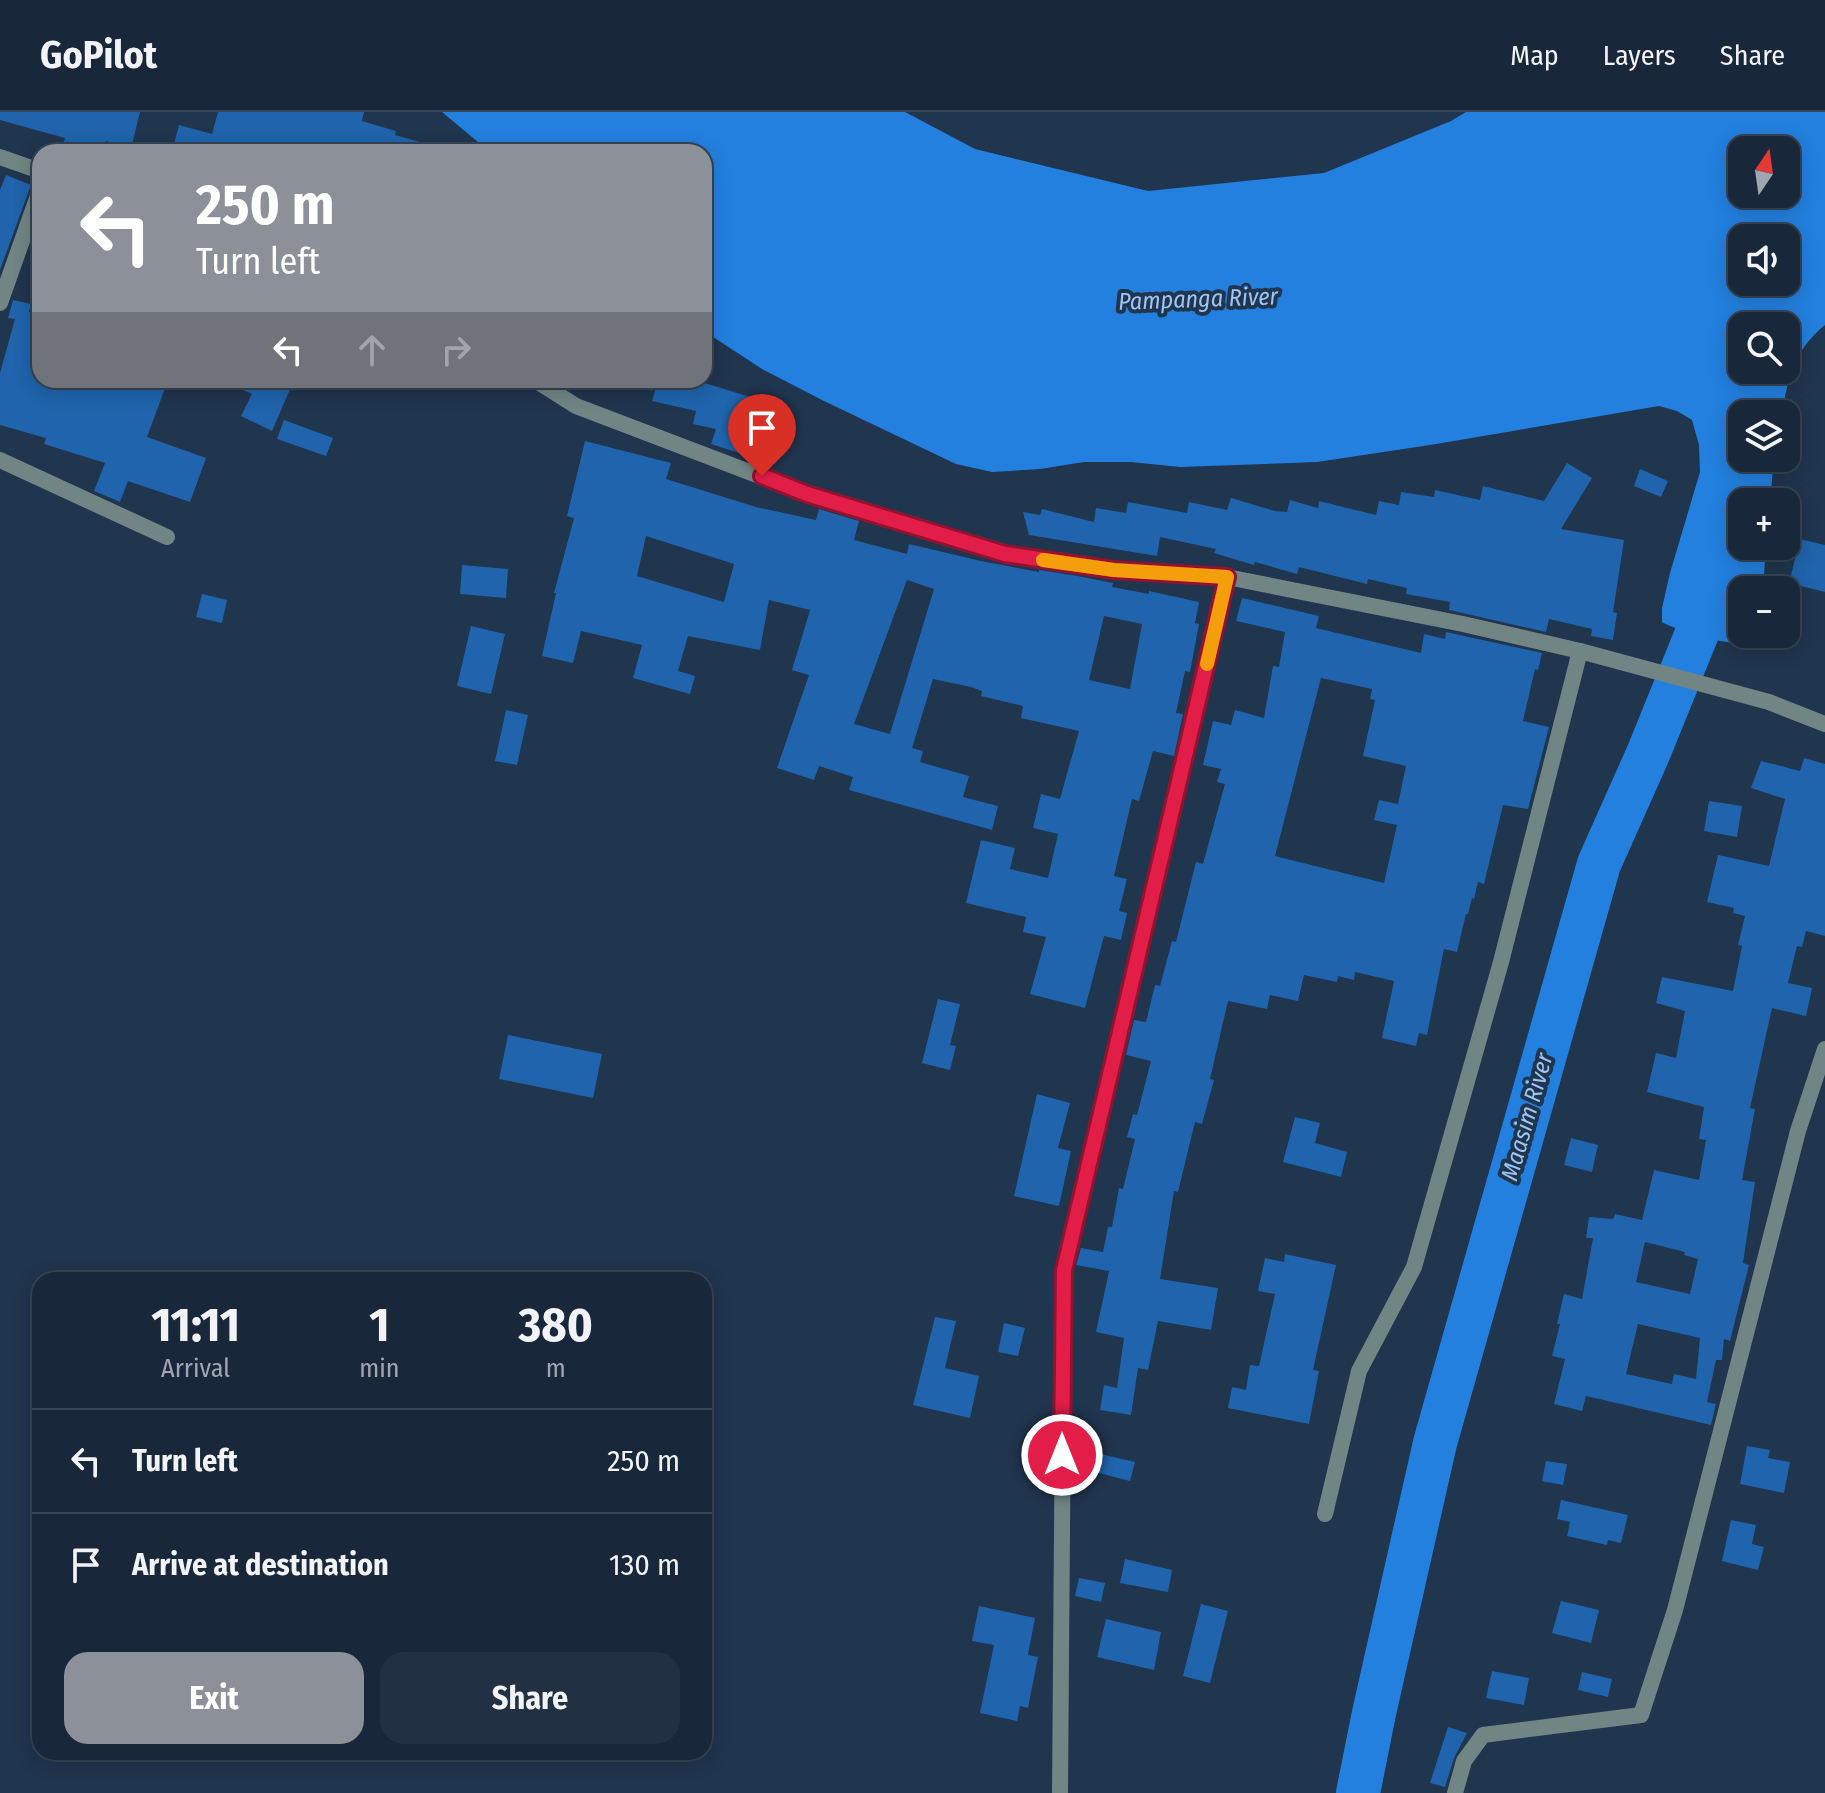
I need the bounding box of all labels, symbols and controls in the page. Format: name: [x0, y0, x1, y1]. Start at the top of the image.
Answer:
text: GoPilot: [40, 32, 157, 78]
text: Map: [1510, 39, 1559, 72]
text: Layers: [1603, 39, 1676, 72]
text: Share: [1720, 39, 1785, 72]
north arrow: [1728, 136, 1800, 208]
map controls: [1728, 136, 1800, 648]
text: 250 m: [196, 172, 334, 239]
icon: left: [64, 176, 168, 280]
button: sound: [1728, 224, 1800, 296]
text: Turn left: [196, 240, 320, 284]
water label: Pampanga River: [1118, 282, 1279, 316]
button: search: [1728, 312, 1800, 384]
icon: left: [266, 328, 310, 372]
icon: ahead: [350, 328, 394, 372]
icon: right: [434, 328, 478, 372]
pin: [728, 394, 796, 476]
button: layers: [1728, 400, 1800, 472]
icon: arrive: [740, 406, 784, 450]
button: +: [1728, 488, 1800, 560]
button: −: [1728, 576, 1800, 648]
water label: Maasim River: [1495, 1049, 1559, 1184]
text: 11:11: [151, 1296, 240, 1354]
text: 1: [369, 1296, 389, 1354]
text: 380: [519, 1296, 593, 1354]
text: Arrival: [161, 1353, 230, 1384]
text: min: [359, 1353, 399, 1384]
text: m: [546, 1353, 566, 1384]
position arrow: [1020, 1413, 1104, 1497]
icon: left: [64, 1439, 108, 1483]
text: Turn left: [132, 1443, 238, 1479]
text: 250 m: [607, 1443, 680, 1479]
icon: arrive: [64, 1543, 108, 1587]
text: Arrive at destination: [132, 1547, 389, 1583]
text: 130 m: [609, 1547, 680, 1583]
button: Exit: [64, 1652, 364, 1744]
button: Share: [380, 1652, 680, 1744]

